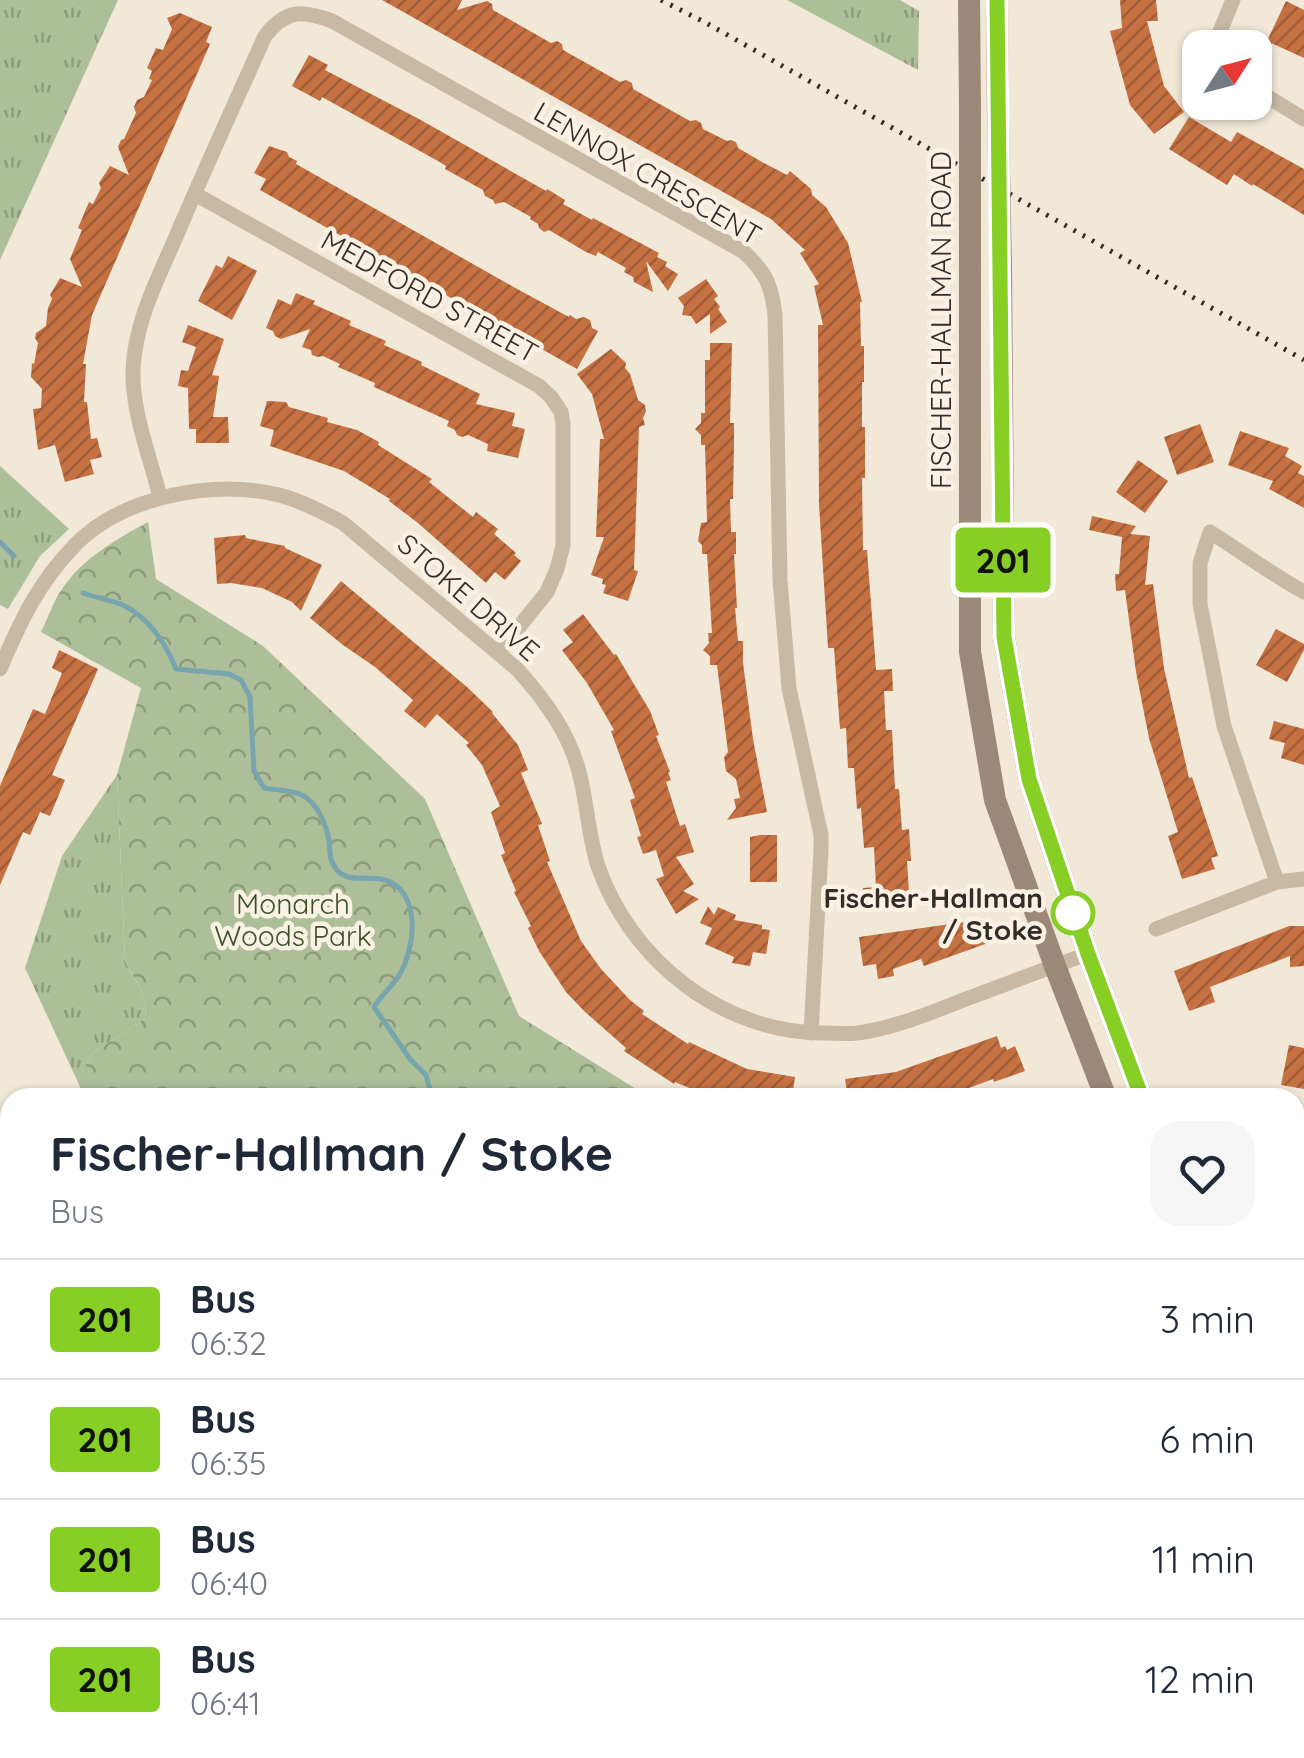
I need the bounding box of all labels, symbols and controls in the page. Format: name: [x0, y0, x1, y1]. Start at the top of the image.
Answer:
north arrow: [1182, 30, 1272, 120]
map controls: [1182, 30, 1272, 120]
street label: LENNOX CRESCENT: [528, 94, 768, 252]
street label: FISCHER-HALLMAN ROAD: [923, 151, 958, 489]
street label: MEDFORD STREET: [315, 222, 545, 370]
street label: STOKE DRIVE: [391, 526, 547, 668]
line badge: 201: [946, 528, 1060, 592]
text: 201: [975, 538, 1031, 582]
place label: Fischer-Hallman / Stoke: [824, 880, 1043, 947]
park label: Monarch Woods Park: [214, 886, 372, 953]
marker: Fischer-Hallman / Stoke: [1052, 892, 1094, 934]
button: heart: [1150, 1121, 1255, 1226]
text: Fischer-Hallman / Stoke: [50, 1123, 613, 1183]
text: Bus: [50, 1191, 104, 1231]
text: Bus: [190, 1275, 256, 1323]
text: 3 min: [1160, 1295, 1255, 1343]
text: 201: [77, 1297, 133, 1341]
text: 06:32: [190, 1323, 267, 1363]
text: Bus: [190, 1395, 256, 1443]
text: 6 min: [1159, 1415, 1255, 1463]
text: 201: [77, 1417, 133, 1461]
text: 06:35: [190, 1443, 266, 1483]
text: Bus: [190, 1515, 256, 1563]
text: 11 min: [1152, 1535, 1255, 1583]
text: 201: [77, 1537, 133, 1581]
text: 06:40: [190, 1563, 268, 1603]
text: Bus: [190, 1635, 256, 1683]
text: 12 min: [1145, 1655, 1255, 1703]
text: 201: [77, 1657, 133, 1701]
text: 06:41: [190, 1683, 261, 1723]

